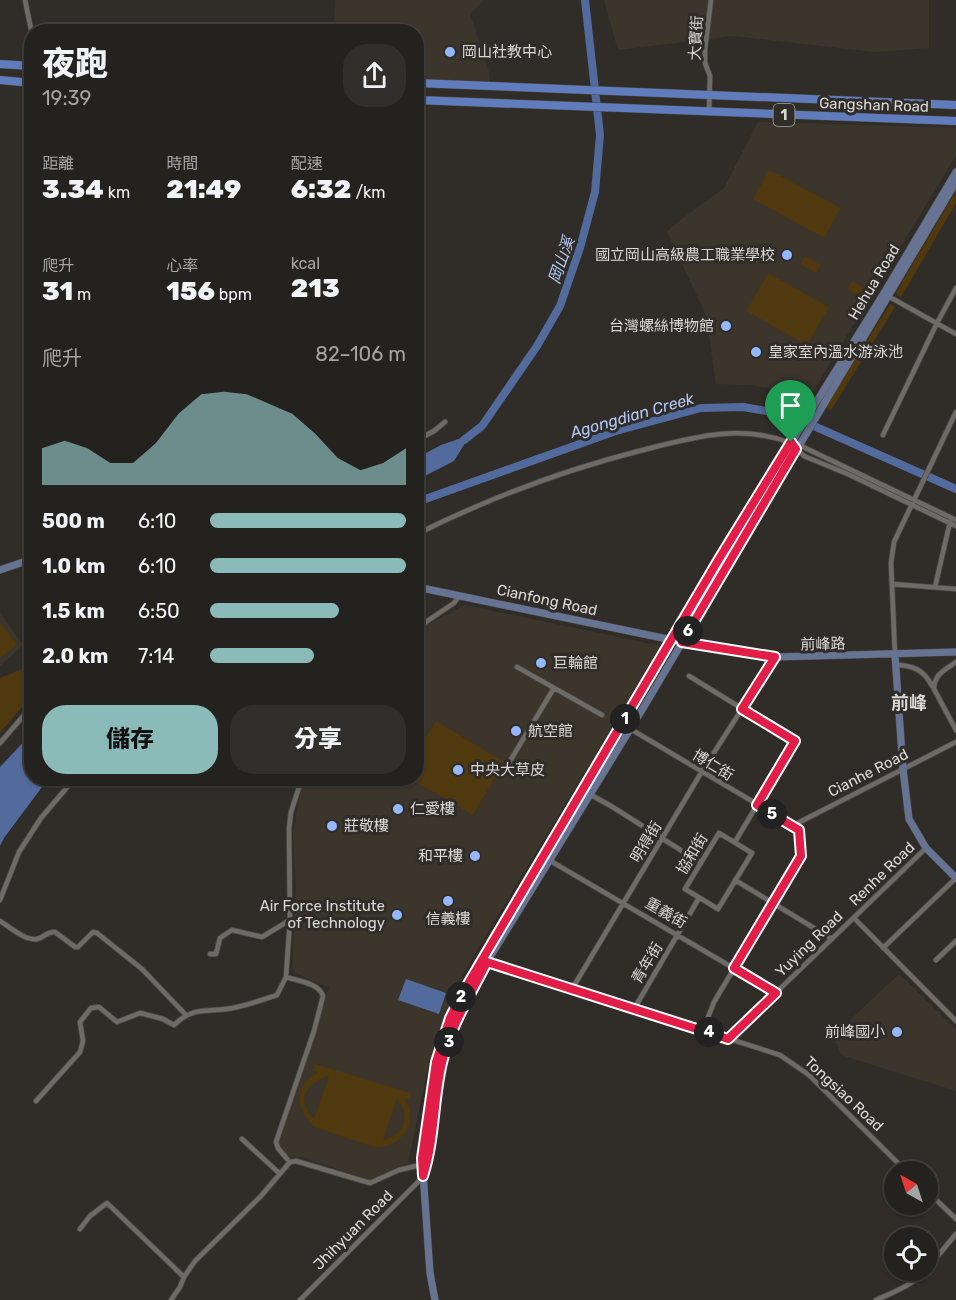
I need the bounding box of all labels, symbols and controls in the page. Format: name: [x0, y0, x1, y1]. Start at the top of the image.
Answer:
street label: 大寶街: [686, 15, 706, 61]
place label: 岡山社教中心: [462, 43, 552, 61]
text: 夜跑: [42, 44, 108, 83]
button: share: [343, 44, 406, 107]
marker: 岡山社教中心: [443, 45, 457, 59]
text: 19:39: [42, 86, 91, 110]
street label: Gangshan Road: [819, 94, 929, 116]
road number: 1: [774, 104, 794, 126]
text: 距離: [42, 154, 74, 173]
text: 時間: [166, 154, 198, 173]
text: 配速: [291, 154, 323, 173]
text: 3.34: [42, 174, 104, 205]
text: 21:49: [166, 174, 241, 205]
text: 6:32: [291, 174, 351, 205]
text: km: [104, 183, 130, 202]
text: /km: [351, 183, 386, 202]
water label: 岡山溪: [545, 232, 579, 286]
street label: Hehua Road: [844, 241, 904, 323]
place label: 國立岡山高級農工職業學校: [595, 246, 775, 264]
marker: 國立岡山高級農工職業學校: [780, 248, 794, 262]
text: kcal: [291, 254, 320, 273]
text: 爬升: [42, 256, 74, 275]
text: 心率: [166, 256, 198, 275]
text: 213: [291, 273, 340, 304]
text: 31: [42, 276, 73, 307]
text: 156: [166, 276, 215, 307]
text: m: [73, 285, 91, 304]
text: bpm: [215, 285, 252, 304]
place label: 台灣螺絲博物館: [609, 317, 714, 335]
marker: 台灣螺絲博物館: [719, 319, 733, 333]
text: 82–106 m: [315, 342, 406, 366]
place label: 皇家室內溫水游泳池: [768, 343, 903, 361]
marker: 皇家室內溫水游泳池: [749, 345, 763, 359]
text: 爬升: [42, 346, 82, 370]
pin: [765, 380, 816, 442]
water label: Agongdian Creek: [567, 389, 697, 442]
icon: arrive: [774, 389, 807, 422]
text: 500 m: [42, 509, 105, 533]
text: 6:10: [138, 509, 176, 533]
text: 1.0 km: [42, 554, 105, 578]
text: 6:10: [138, 554, 176, 578]
street label: Cianfong Road: [495, 581, 599, 619]
text: 1.5 km: [42, 599, 105, 623]
text: 6:50: [138, 599, 180, 623]
pin: 6: [673, 616, 703, 646]
text: 6: [683, 621, 693, 640]
street label: 前峰路: [800, 635, 846, 653]
text: 2.0 km: [42, 644, 108, 668]
text: 7:14: [138, 644, 174, 668]
place label: 巨輪館: [553, 654, 598, 672]
marker: 巨輪館: [534, 656, 548, 670]
district label: 前峰: [891, 692, 927, 714]
pin: 1: [610, 704, 640, 734]
button: 儲存: [42, 705, 218, 774]
button: 分享: [230, 705, 406, 774]
text: 1: [621, 709, 629, 728]
place label: 航空館: [528, 722, 573, 740]
marker: 航空館: [509, 724, 523, 738]
street label: Cianhe Road: [825, 745, 911, 801]
street label: 博仁街: [689, 746, 737, 784]
place label: 中央大草皮: [470, 761, 545, 779]
marker: 中央大草皮: [451, 763, 465, 777]
pin: 5: [757, 799, 787, 829]
place label: 仁愛樓: [410, 800, 455, 818]
marker: 仁愛樓: [391, 802, 405, 816]
text: 5: [767, 804, 777, 823]
place label: 莊敬樓: [344, 817, 389, 835]
street label: 明得街: [627, 818, 665, 866]
marker: 莊敬樓: [325, 819, 339, 833]
street label: 協和街: [673, 830, 711, 878]
street label: Renhe Road: [846, 838, 918, 910]
place label: 和平樓: [418, 847, 463, 865]
marker: 和平樓: [468, 849, 482, 863]
marker: 信義樓: [441, 894, 455, 908]
street label: 重義街: [642, 894, 690, 932]
place label: Air Force Institute of Technology: [260, 897, 385, 932]
street label: Yuying Road: [771, 907, 847, 981]
marker: Air Force Institute of Technology: [390, 908, 404, 922]
place label: 信義樓: [425, 910, 471, 928]
street label: 青年街: [628, 939, 666, 987]
pin: 2: [446, 982, 476, 1012]
text: 2: [456, 987, 466, 1006]
pin: 4: [694, 1017, 724, 1047]
text: 4: [704, 1022, 714, 1041]
place label: 前峰國小: [825, 1023, 885, 1041]
marker: 前峰國小: [890, 1025, 904, 1039]
pin: 3: [434, 1027, 464, 1057]
text: 3: [444, 1032, 454, 1051]
street label: Tongsiao Road: [801, 1053, 887, 1135]
north arrow: [884, 1161, 938, 1215]
map controls: [884, 1161, 938, 1281]
street label: Jhihyuan Road: [309, 1186, 397, 1274]
button: locate: [884, 1227, 938, 1281]

